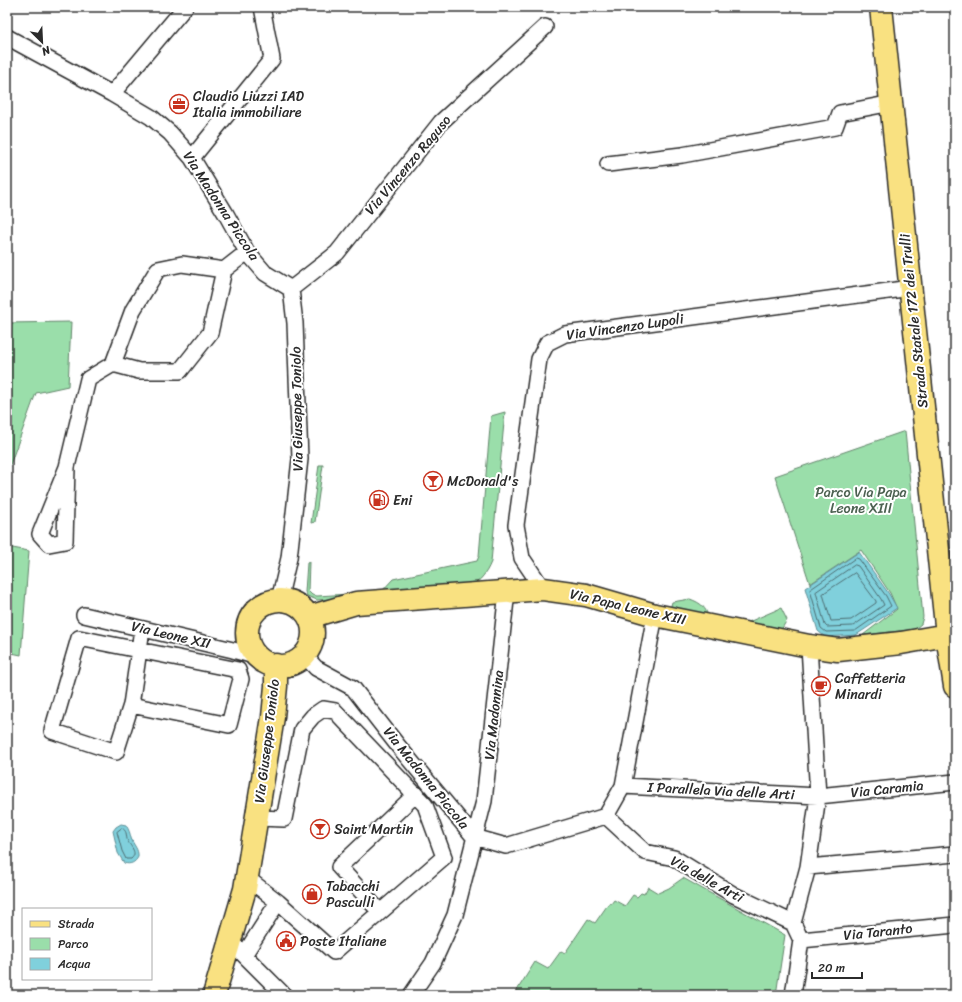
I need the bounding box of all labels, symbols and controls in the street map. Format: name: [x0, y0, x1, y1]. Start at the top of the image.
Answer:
north arrow: [22, 22, 62, 62]
text: N: [38, 40, 54, 61]
place label: Claudio Liuzzi IAD Italia immobiliare: [192, 84, 305, 125]
office icon: Claudio Liuzzi IAD Italia immobiliare: [168, 93, 190, 115]
street label: Via Vincenzo Raguso: [358, 109, 458, 221]
street label: Via Madonna Piccola: [176, 146, 266, 267]
street label: Strada Statale 172 dei Trulli: [892, 232, 936, 409]
street label: Via Vincenzo Lupoli: [565, 306, 686, 348]
street label: Via Giuseppe Toniolo: [283, 346, 311, 472]
place label: McDonald's: [447, 469, 519, 494]
bar icon: McDonald's: [422, 470, 444, 492]
park label: Parco Via Papa Leone XIII: [815, 480, 907, 521]
place label: Eni: [393, 488, 413, 513]
fuel station icon: Eni: [368, 489, 390, 511]
street label: Via Papa Leone XIII: [567, 581, 689, 633]
street label: Via Leone XII: [129, 614, 214, 656]
place label: Caffetteria Minardi: [835, 666, 906, 707]
street label: Via Madonnina: [477, 669, 511, 761]
cafe icon: Caffetteria Minardi: [810, 675, 832, 697]
street label: Via Giuseppe Toniolo: [247, 678, 287, 804]
street label: Via Madonna Piccola: [376, 721, 476, 836]
street label: Via Caramia: [849, 773, 925, 805]
street label: I Parallela Via delle Arti: [646, 775, 796, 807]
place label: Saint Martin: [334, 817, 414, 842]
bar icon: Saint Martin: [309, 818, 331, 840]
street label: Via delle Arti: [666, 849, 749, 910]
place label: Tabacchi Pasculli: [326, 874, 381, 915]
shop icon: Tabacchi Pasculli: [301, 883, 323, 905]
legend: [22, 908, 152, 980]
text: Strada: [58, 913, 95, 935]
street label: Via Taranto: [842, 916, 914, 948]
place label: Poste Italiane: [300, 929, 387, 954]
public building icon: Poste Italiane: [275, 930, 297, 952]
text: Parco: [58, 933, 88, 955]
text: Acqua: [57, 953, 91, 975]
scale bar: [812, 954, 862, 980]
text: 20 m: [818, 957, 845, 979]

